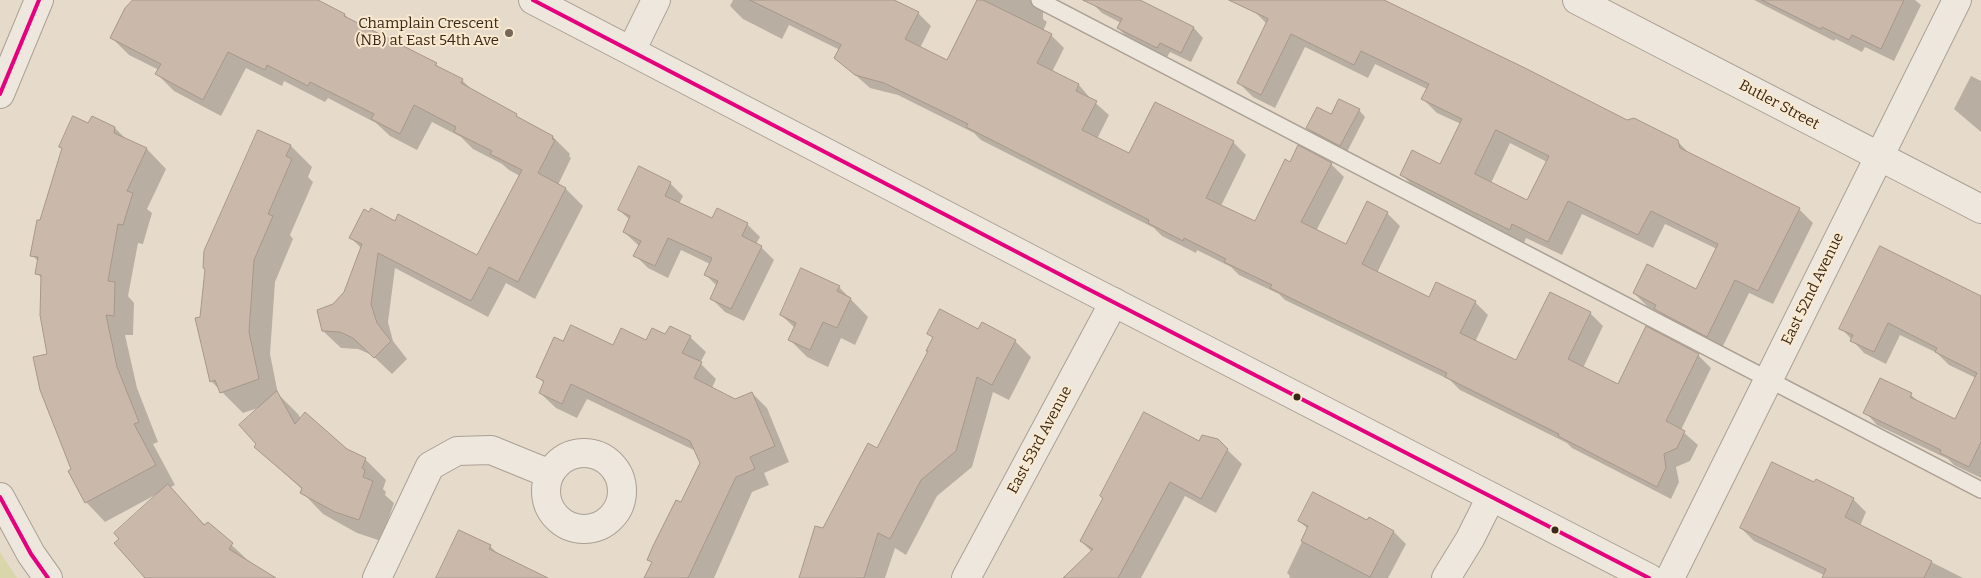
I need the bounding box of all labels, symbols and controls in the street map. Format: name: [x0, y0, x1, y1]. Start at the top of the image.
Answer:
place label: Champlain Crescent (NB) at East 54th Ave: [356, 15, 499, 50]
marker: Champlain Crescent (NB) at East 54th Ave: [503, 27, 515, 39]
street label: Butler Street: [1736, 76, 1822, 134]
street label: East 52nd Avenue: [1778, 230, 1848, 348]
street label: East 53rd Avenue: [1004, 383, 1076, 497]
unlabelled marker: [1292, 392, 1302, 402]
unlabelled marker: [1550, 525, 1560, 535]

